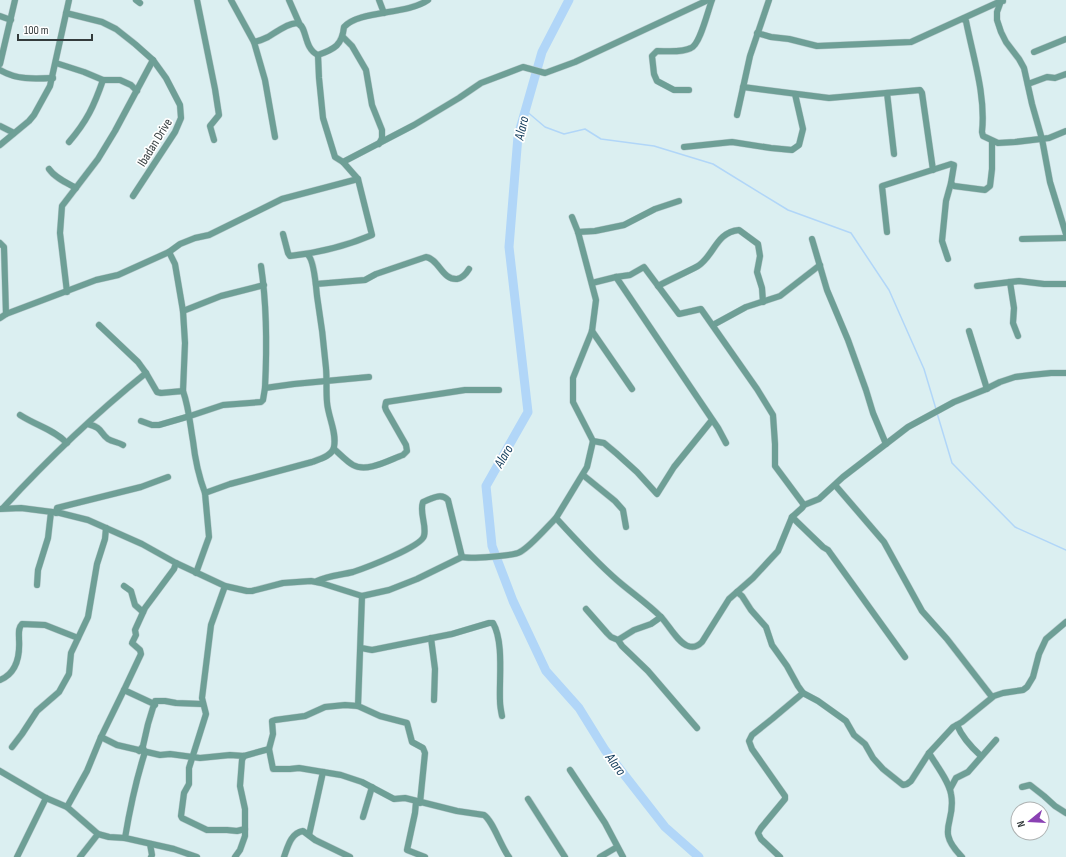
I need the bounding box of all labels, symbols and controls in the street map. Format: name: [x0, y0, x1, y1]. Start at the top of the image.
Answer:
scale bar: [18, 16, 92, 42]
text: 100 m: [24, 23, 49, 38]
water label: Alaro: [510, 114, 533, 143]
street label: Ibadan Drive: [134, 115, 176, 170]
water label: Alaro: [490, 441, 517, 472]
water label: Alaro: [601, 749, 630, 779]
north arrow: [1010, 801, 1050, 841]
text: N: [1014, 819, 1028, 829]

